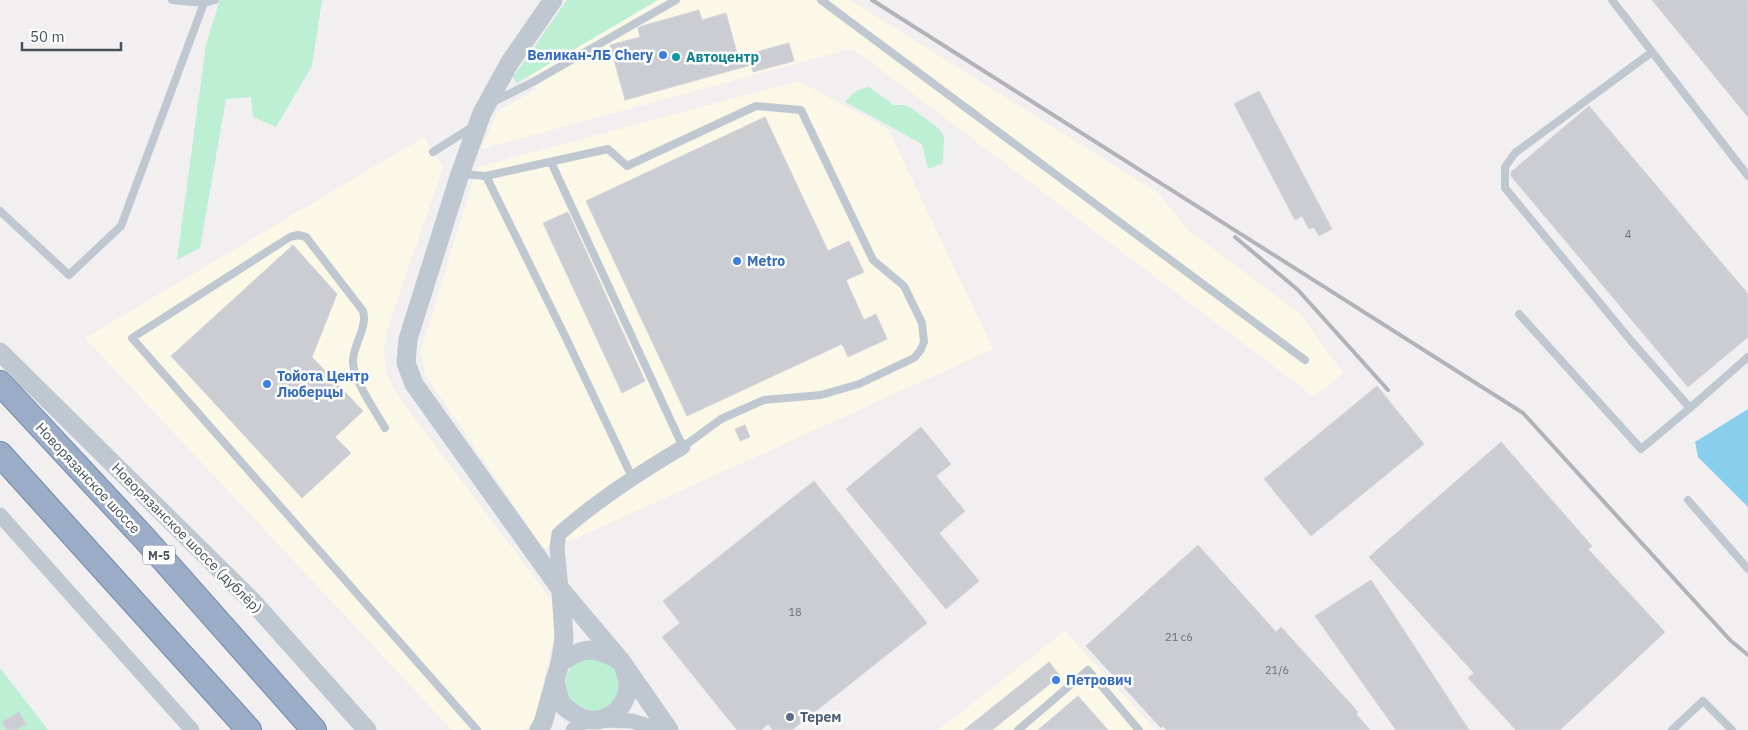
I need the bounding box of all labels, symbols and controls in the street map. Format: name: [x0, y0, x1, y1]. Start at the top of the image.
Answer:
scale bar: [22, 20, 121, 52]
text: 50 m: [30, 27, 65, 46]
place label: Великан-ЛБ Chery: [527, 46, 654, 64]
place label: Автоцентр: [686, 48, 759, 66]
marker: Великан-ЛБ Chery: [657, 49, 669, 61]
marker: Автоцентр: [670, 51, 682, 63]
house number: 4: [1625, 227, 1632, 241]
place label: Metro: [747, 252, 785, 270]
marker: Metro: [731, 255, 743, 267]
place label: Тойота Центр Люберцы: [277, 367, 369, 401]
marker: Тойота Центр Люберцы: [261, 378, 273, 390]
street label: Новорязанское шоссе: [32, 419, 144, 538]
street label: Новорязанское шоссе (дублёр): [108, 459, 266, 617]
road number: М-5: [143, 546, 175, 564]
house number: 18: [788, 605, 802, 619]
house number: 21 с6: [1165, 630, 1193, 644]
house number: 21/6: [1265, 663, 1289, 677]
place label: Петрович: [1066, 671, 1132, 689]
marker: Петрович: [1050, 674, 1062, 686]
place label: Терем: [800, 708, 842, 726]
marker: Терем: [784, 711, 796, 723]

